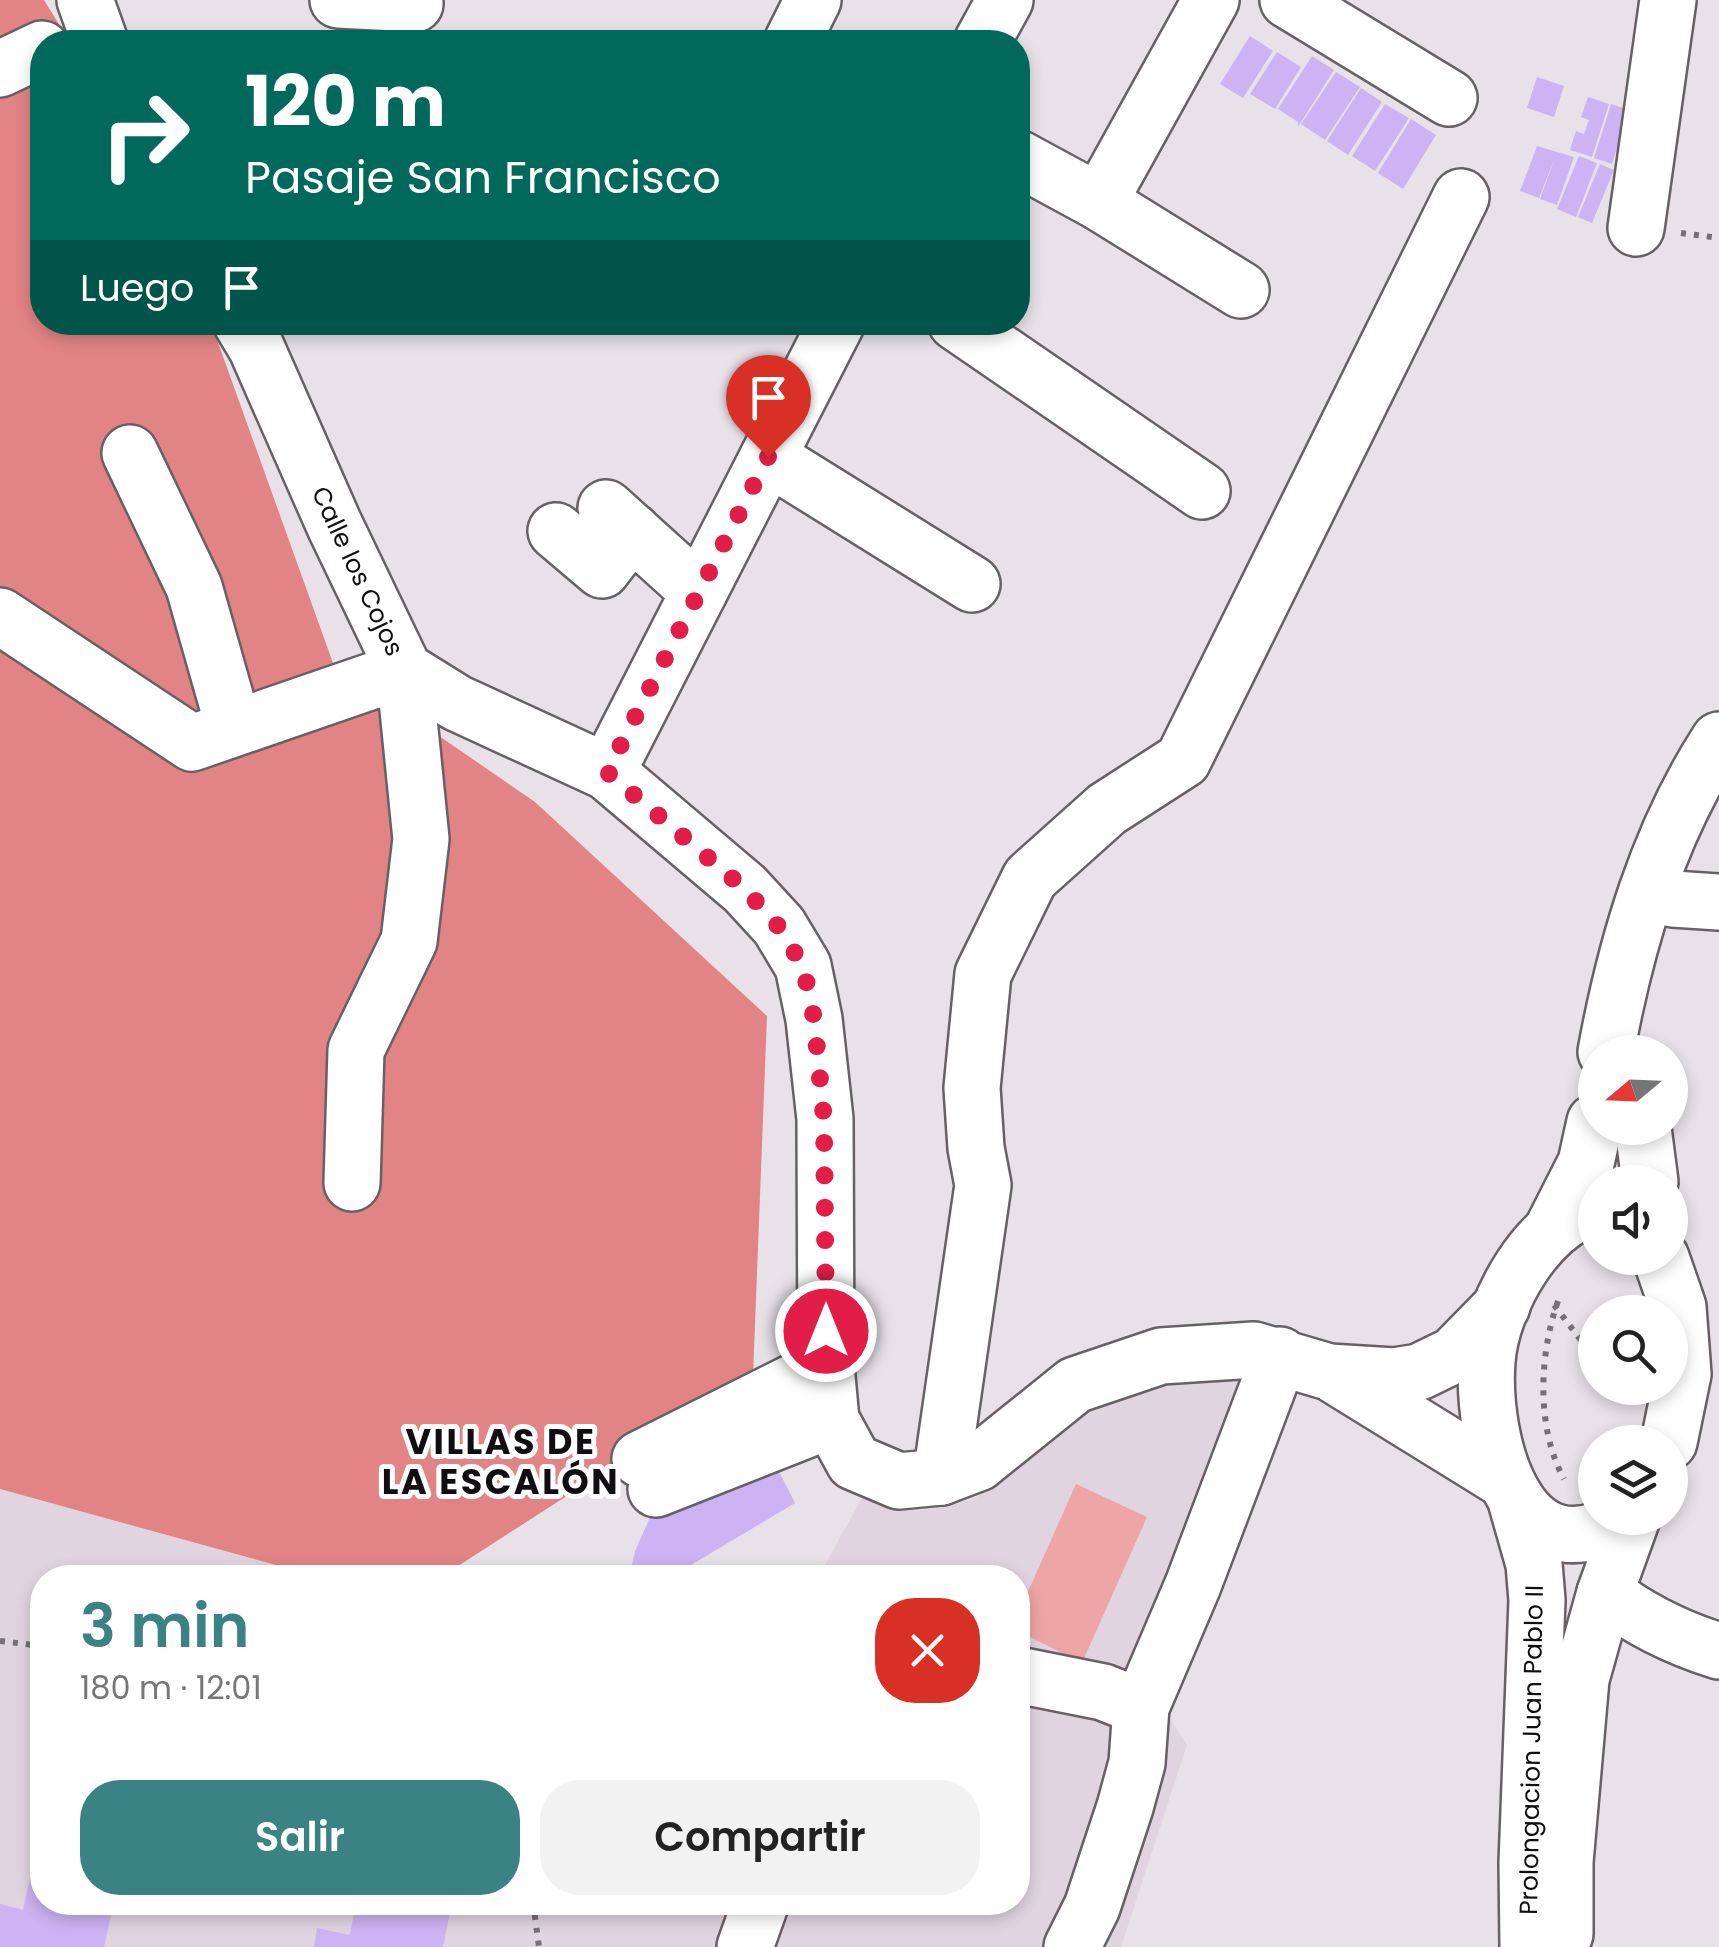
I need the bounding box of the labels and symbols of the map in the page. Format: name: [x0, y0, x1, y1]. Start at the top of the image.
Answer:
pin: [726, 355, 811, 458]
street label: Calle los Cojos: [303, 481, 412, 662]
north arrow: [1578, 1035, 1688, 1145]
position arrow: [774, 1279, 878, 1383]
district label: VILLAS DE LA ESCALÓN: [382, 1417, 620, 1506]
street label: Prolongacion Juan Pablo II: [1511, 1585, 1552, 1915]

